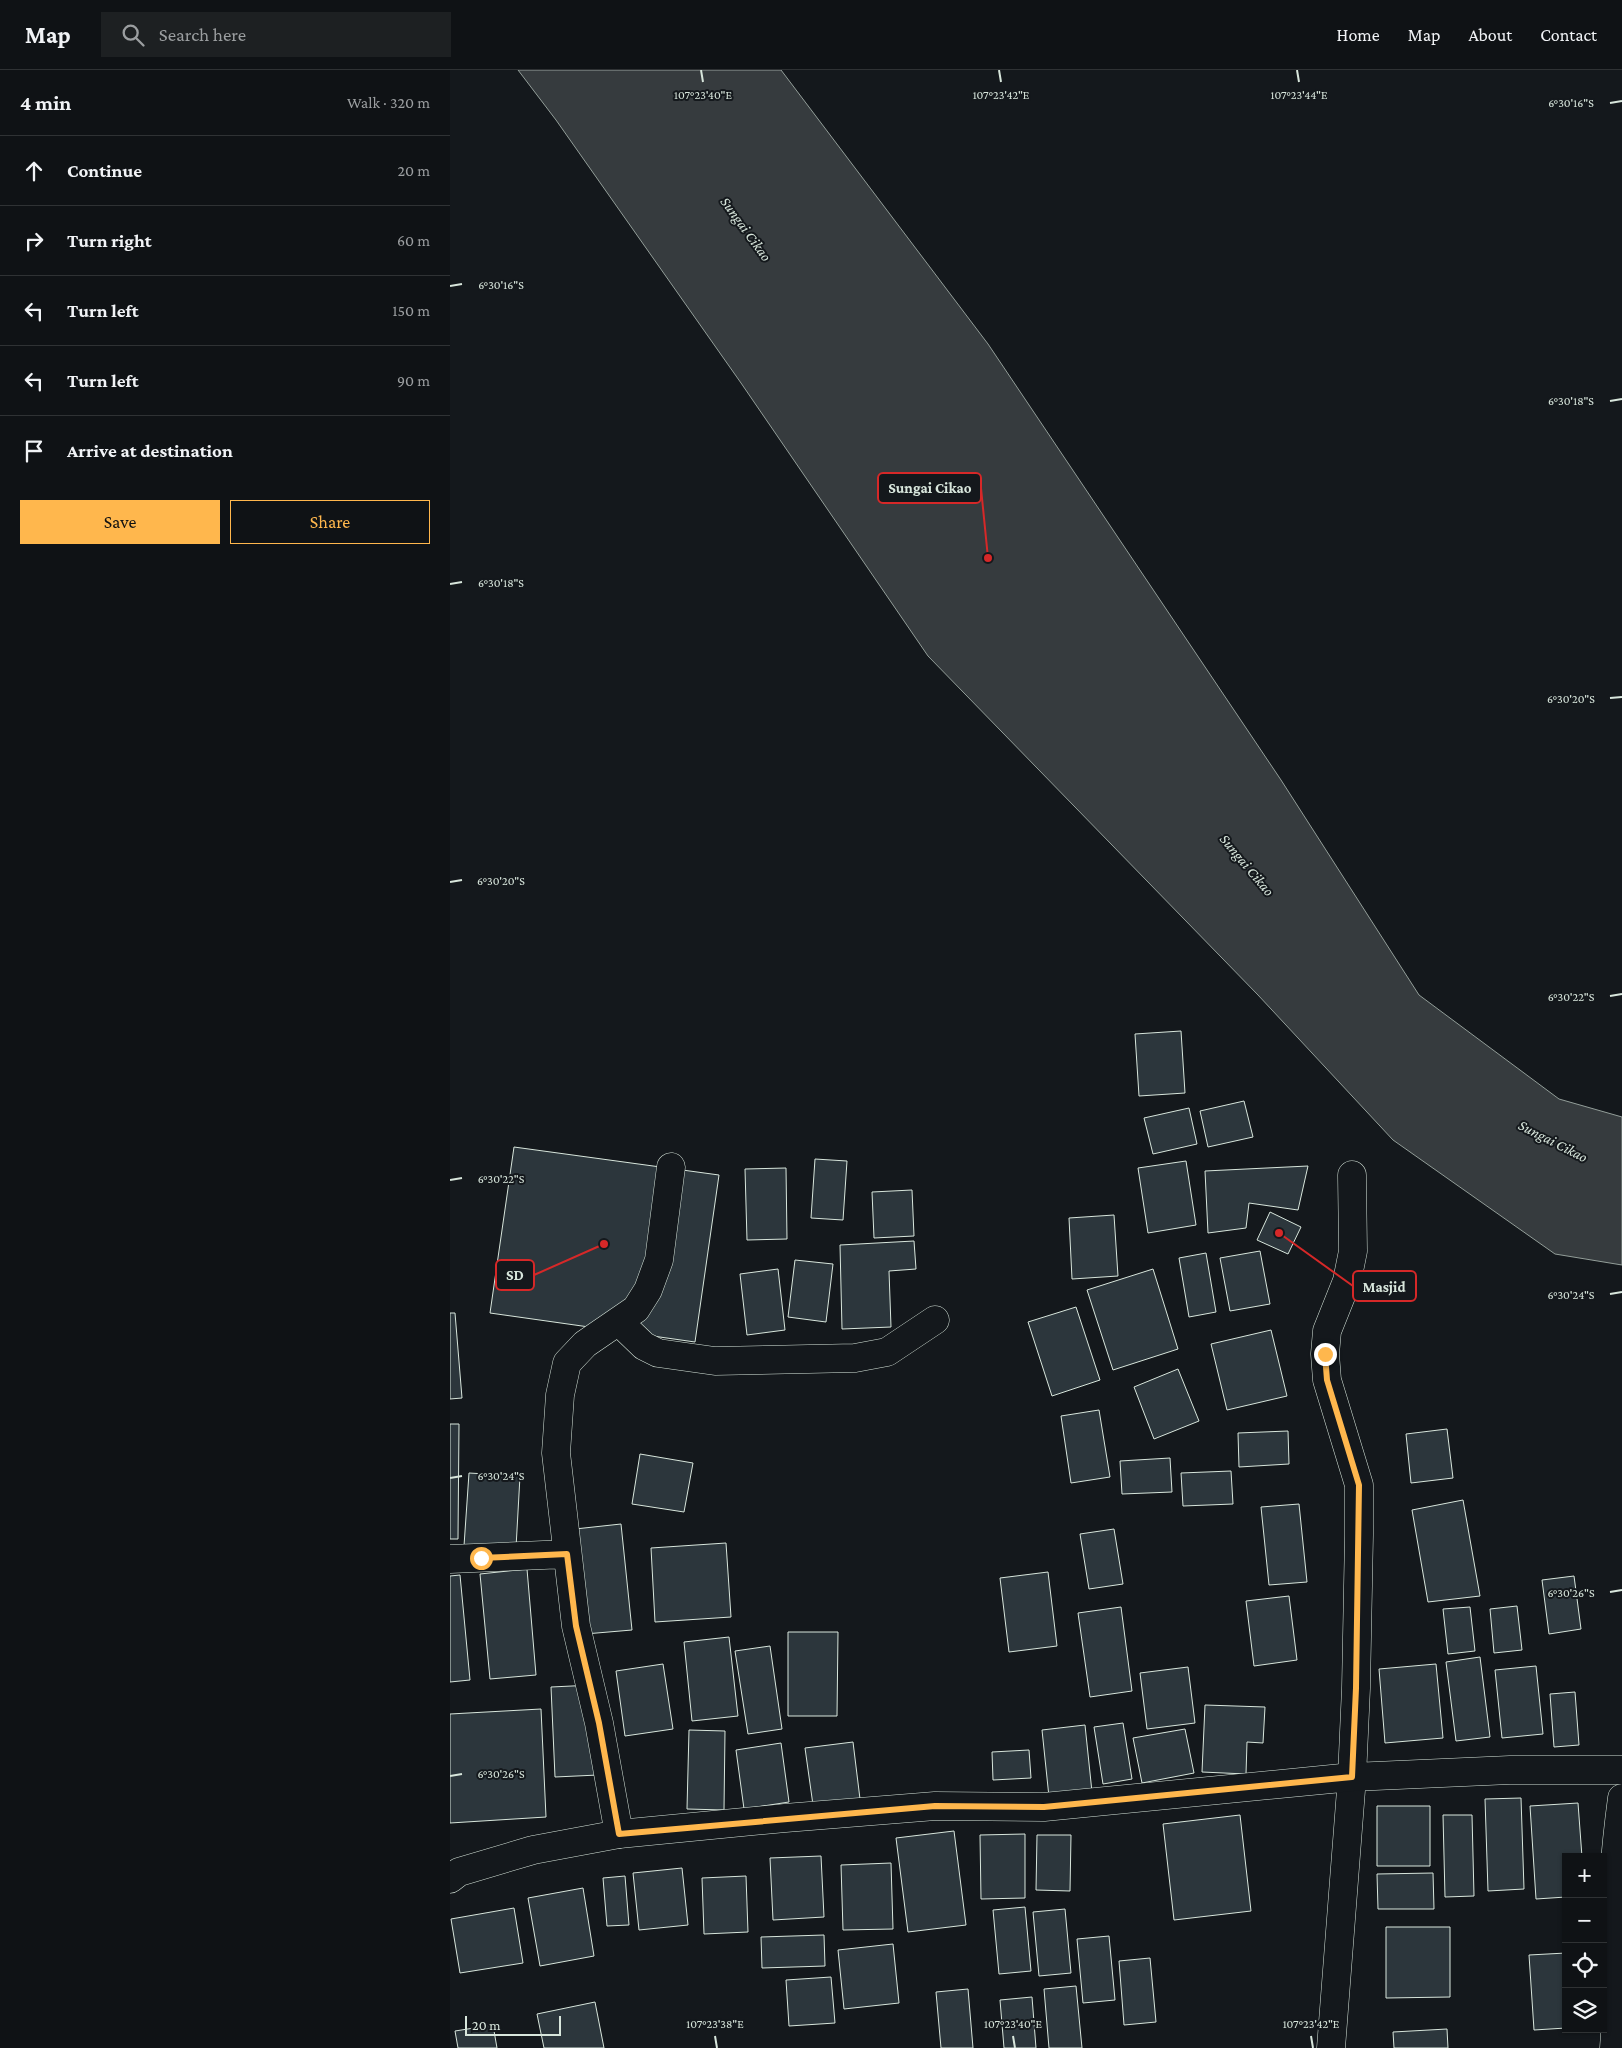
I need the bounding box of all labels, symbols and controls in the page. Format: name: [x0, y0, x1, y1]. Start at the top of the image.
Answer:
search box: [101, 12, 451, 57]
text: Map: [25, 21, 71, 48]
icon: search: [119, 21, 147, 49]
text: Search here: [159, 24, 246, 45]
text: Home: [1337, 25, 1380, 45]
text: Map: [1408, 25, 1440, 45]
text: About: [1468, 25, 1512, 45]
text: Contact: [1540, 25, 1597, 45]
text: 107°23'40"E: [674, 88, 732, 102]
text: 107°23'42"E: [973, 88, 1030, 102]
text: 107°23'44"E: [1270, 88, 1328, 102]
text: 4 min: [20, 91, 71, 115]
text: Walk · 320 m: [347, 94, 430, 111]
text: 6°30'16"S: [1548, 96, 1594, 110]
icon: ahead: [20, 157, 48, 185]
text: Continue: [67, 160, 142, 181]
text: 20 m: [397, 162, 430, 179]
water label: Sungai Cikao: [717, 194, 775, 265]
icon: right: [20, 227, 48, 255]
text: Turn right: [67, 230, 152, 251]
text: 60 m: [397, 232, 430, 249]
text: 6°30'16"S: [478, 278, 524, 292]
icon: left: [20, 297, 48, 325]
text: Turn left: [67, 300, 139, 321]
text: 150 m: [392, 302, 430, 319]
icon: left: [20, 367, 48, 395]
text: Turn left: [67, 370, 139, 391]
text: 90 m: [397, 372, 430, 389]
text: 6°30'18"S: [1548, 394, 1594, 408]
icon: arrive: [20, 437, 48, 465]
text: Arrive at destination: [67, 440, 233, 461]
callout: Sungai Cikao: [878, 473, 981, 503]
text: Sungai Cikao: [888, 480, 972, 496]
button: Save: [20, 500, 220, 544]
button: Share: [230, 500, 430, 544]
text: 6°30'18"S: [478, 576, 524, 590]
text: 6°30'20"S: [1547, 692, 1595, 706]
water label: Sungai Cikao: [1216, 831, 1277, 900]
text: 6°30'20"S: [477, 874, 525, 888]
text: 6°30'22"S: [1548, 990, 1595, 1004]
water label: Sungai Cikao: [1515, 1117, 1590, 1166]
text: 6°30'22"S: [478, 1172, 525, 1186]
callout: SD: [496, 1260, 534, 1290]
text: SD: [506, 1267, 524, 1283]
callout: Masjid: [1353, 1271, 1416, 1301]
text: Masjid: [1362, 1279, 1406, 1296]
text: 6°30'24"S: [1548, 1288, 1595, 1302]
route end: [1314, 1343, 1337, 1366]
text: 6°30'24"S: [478, 1469, 525, 1483]
route start: [470, 1547, 493, 1570]
text: 6°30'26"S: [1547, 1586, 1595, 1600]
text: 6°30'26"S: [477, 1767, 525, 1781]
map controls: [1562, 1853, 1607, 2033]
button: +: [1562, 1853, 1607, 1898]
button: −: [1562, 1898, 1607, 1943]
button: locate: [1562, 1943, 1607, 1988]
button: layers: [1562, 1988, 1607, 2033]
scale bar: [465, 2013, 561, 2036]
text: 20 m: [472, 2017, 500, 2033]
text: 107°23'38"E: [686, 2017, 744, 2031]
text: 107°23'40"E: [984, 2017, 1042, 2031]
text: 107°23'42"E: [1283, 2017, 1340, 2031]

